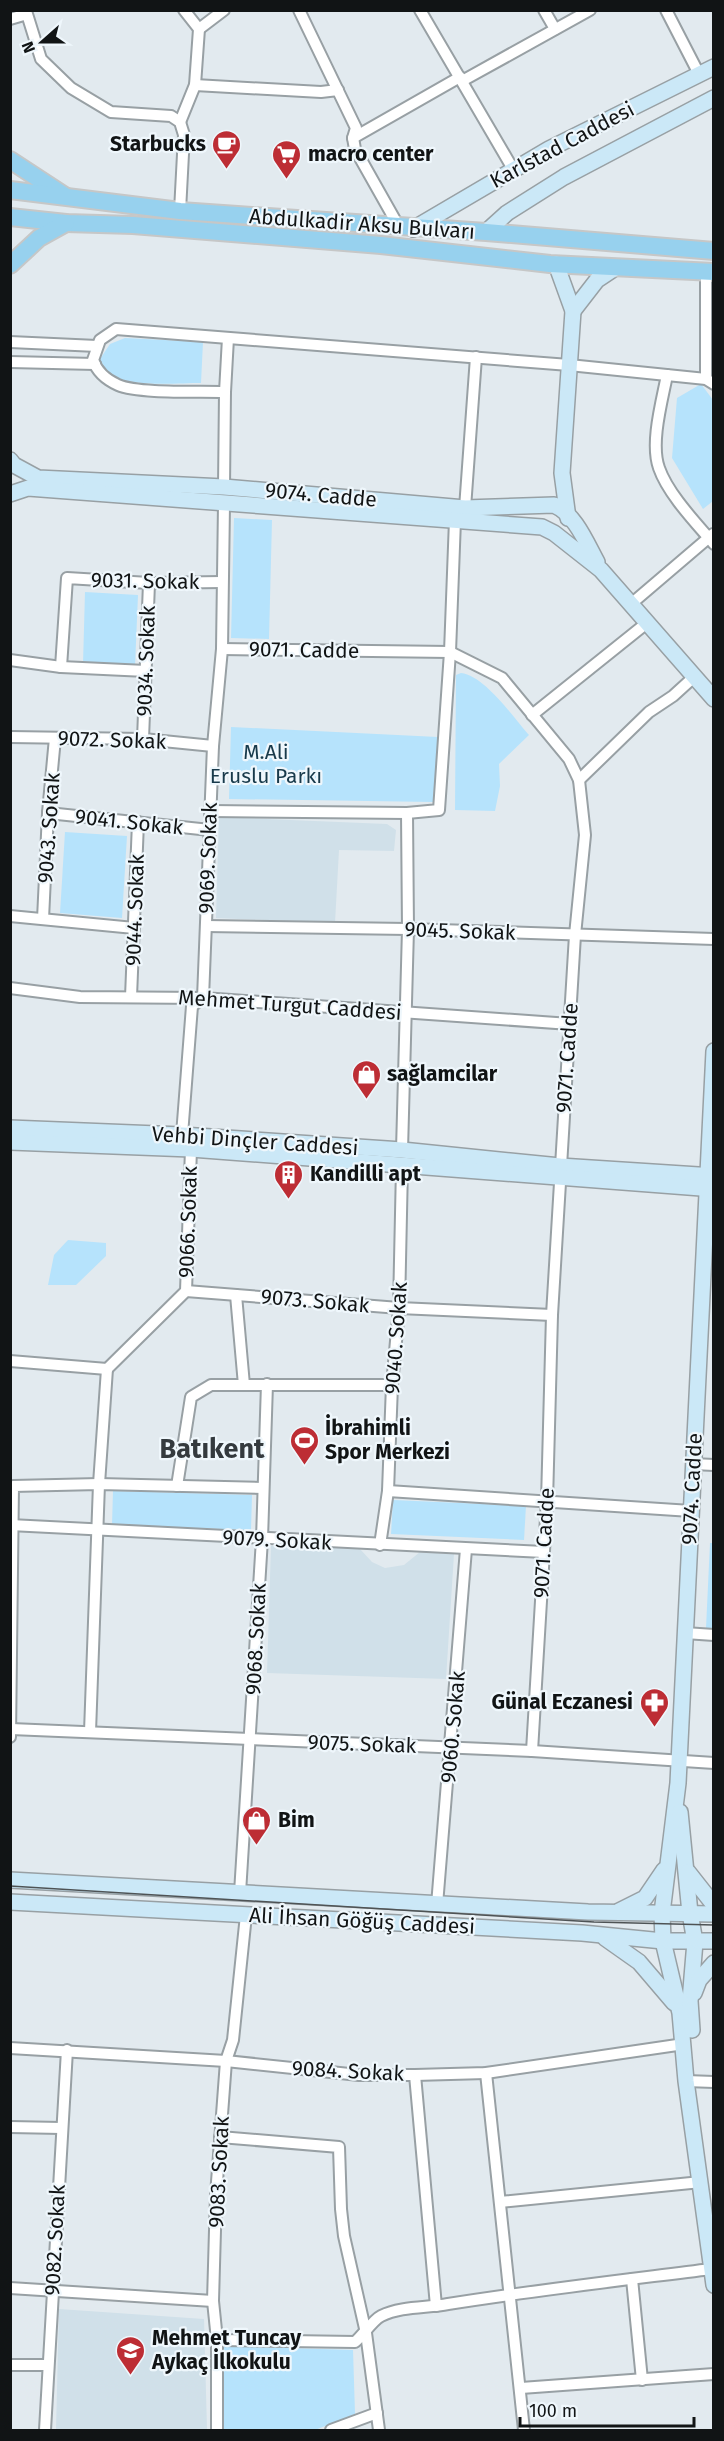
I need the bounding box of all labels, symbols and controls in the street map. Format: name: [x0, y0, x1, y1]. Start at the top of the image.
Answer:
north arrow: [12, 12, 72, 72]
text: N: [18, 39, 39, 56]
street label: Karlstad Caddesi: [485, 96, 639, 194]
cafe icon: Starbucks: [211, 128, 243, 170]
place label: Starbucks: [110, 131, 206, 157]
supermarket icon: macro center: [271, 138, 303, 180]
place label: macro center: [308, 141, 434, 167]
street label: Abdulkadir Aksu Bulvarı: [248, 203, 476, 245]
street label: 9074. Cadde: [264, 477, 378, 513]
street label: 9031. Sokak: [91, 567, 200, 595]
street label: 9034. Sokak: [131, 605, 161, 717]
street label: 9071. Cadde: [249, 636, 359, 664]
street label: 9072. Sokak: [57, 725, 167, 755]
park label: M.Ali Eruslu Parkı: [210, 739, 322, 789]
street label: 9043. Sokak: [32, 772, 66, 884]
street label: 9069. Sokak: [193, 802, 223, 914]
street label: 9041. Sokak: [74, 803, 185, 841]
street label: 9044. Sokak: [120, 853, 150, 966]
street label: 9045. Sokak: [404, 916, 516, 946]
street label: Mehmet Turgut Caddesi: [177, 984, 403, 1026]
street label: 9071. Cadde: [550, 1002, 584, 1114]
shop icon: sağlamcilar: [350, 1058, 382, 1100]
place label: sağlamcilar: [387, 1061, 498, 1087]
street label: Vehbi Dinçler Caddesi: [151, 1121, 359, 1161]
building icon: Kandilli apt: [273, 1158, 305, 1200]
place label: Kandilli apt: [310, 1161, 422, 1187]
street label: 9066. Sokak: [173, 1165, 203, 1278]
street label: 9040. Sokak: [379, 1281, 413, 1395]
street label: 9073. Sokak: [260, 1283, 371, 1319]
place label: İbrahimli Spor Merkezi: [325, 1414, 450, 1465]
sports icon: İbrahimli Spor Merkezi: [288, 1424, 320, 1466]
street label: 9074. Cadde: [676, 1432, 708, 1546]
district label: Batıkent: [160, 1433, 265, 1465]
street label: 9071. Cadde: [528, 1487, 560, 1599]
street label: 9079. Sokak: [222, 1524, 332, 1556]
street label: 9068. Sokak: [240, 1582, 272, 1696]
street label: 9060. Sokak: [435, 1670, 471, 1784]
pharmacy icon: Günal Eczanesi: [638, 1686, 670, 1728]
place label: Günal Eczanesi: [492, 1689, 633, 1715]
street label: 9075. Sokak: [307, 1729, 417, 1759]
shop icon: Bim: [241, 1804, 273, 1846]
place label: Bim: [278, 1807, 315, 1833]
street label: Ali İhsan Göğüş Caddesi: [248, 1902, 476, 1940]
street label: 9084. Sokak: [291, 2055, 405, 2087]
street label: 9083. Sokak: [203, 2115, 235, 2228]
street label: 9082. Sokak: [39, 2183, 71, 2296]
place label: Mehmet Tuncay Aykaç İlkokulu: [151, 2325, 301, 2375]
school or university icon: Mehmet Tuncay Aykaç İlkokulu: [115, 2334, 147, 2376]
scale bar: [520, 2390, 694, 2428]
text: 100 m: [529, 2400, 577, 2422]

